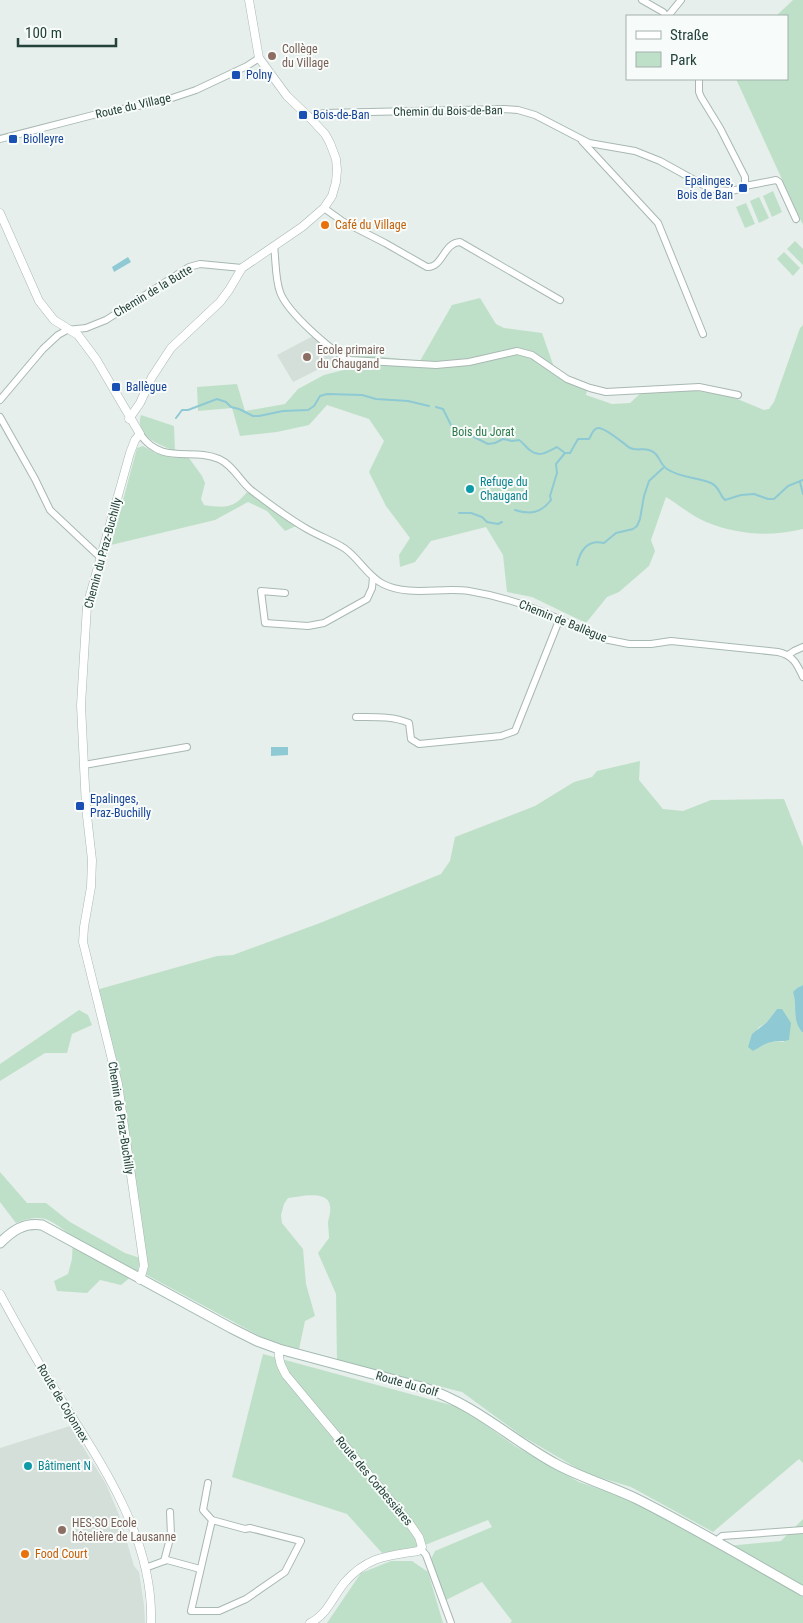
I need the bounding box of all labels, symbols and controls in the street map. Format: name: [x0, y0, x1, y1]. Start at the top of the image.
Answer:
scale bar: [18, 15, 115, 47]
legend: [626, 15, 788, 80]
text: 100 m: [25, 24, 62, 42]
text: Straße: [670, 26, 709, 44]
place label: Collège du Village: [282, 42, 329, 70]
marker: Collège du Village: [266, 50, 278, 62]
text: Park: [670, 51, 697, 69]
place label: Polny: [246, 68, 272, 82]
marker: Polny: [230, 69, 242, 81]
street label: Route du Village: [94, 90, 172, 121]
street label: Chemin du Bois-de-Ban: [393, 103, 503, 119]
place label: Bois-de-Ban: [313, 108, 370, 122]
marker: Bois-de-Ban: [297, 109, 309, 121]
place label: Biolleyre: [23, 132, 64, 146]
marker: Biolleyre: [7, 133, 19, 145]
place label: Epalinges, Bois de Ban: [677, 174, 733, 202]
marker: Epalinges, Bois de Ban: [737, 182, 749, 194]
place label: Café du Village: [335, 218, 407, 232]
marker: Café du Village: [319, 219, 331, 231]
street label: Chemin de la Butte: [111, 262, 195, 320]
place label: Ecole primaire du Chaugand: [317, 343, 385, 371]
marker: Ecole primaire du Chaugand: [301, 351, 313, 363]
place label: Ballègue: [126, 380, 167, 394]
marker: Ballègue: [110, 381, 122, 393]
park label: Bois du Jorat: [452, 425, 515, 439]
place label: Refuge du Chaugand: [480, 475, 528, 503]
marker: Refuge du Chaugand: [464, 483, 476, 495]
street label: Chemin du Praz-Buchilly: [81, 496, 125, 610]
street label: Chemin de Ballègue: [517, 597, 609, 645]
place label: Epalinges, Praz-Buchilly: [90, 792, 151, 820]
marker: Epalinges, Praz-Buchilly: [74, 800, 86, 812]
street label: Chemin de Praz-Buchilly: [105, 1061, 137, 1175]
street label: Route de Cojonnex: [34, 1361, 92, 1445]
street label: Route du Golf: [374, 1368, 440, 1400]
street label: Route des Corbessières: [333, 1434, 415, 1528]
place label: Bâtiment N: [38, 1459, 91, 1473]
marker: Bâtiment N: [22, 1460, 34, 1472]
place label: HES-SO Ecole hôtelière de Lausanne: [72, 1516, 176, 1544]
marker: HES-SO Ecole hôtelière de Lausanne: [56, 1524, 68, 1536]
place label: Food Court: [35, 1547, 88, 1561]
marker: Food Court: [19, 1548, 31, 1560]

